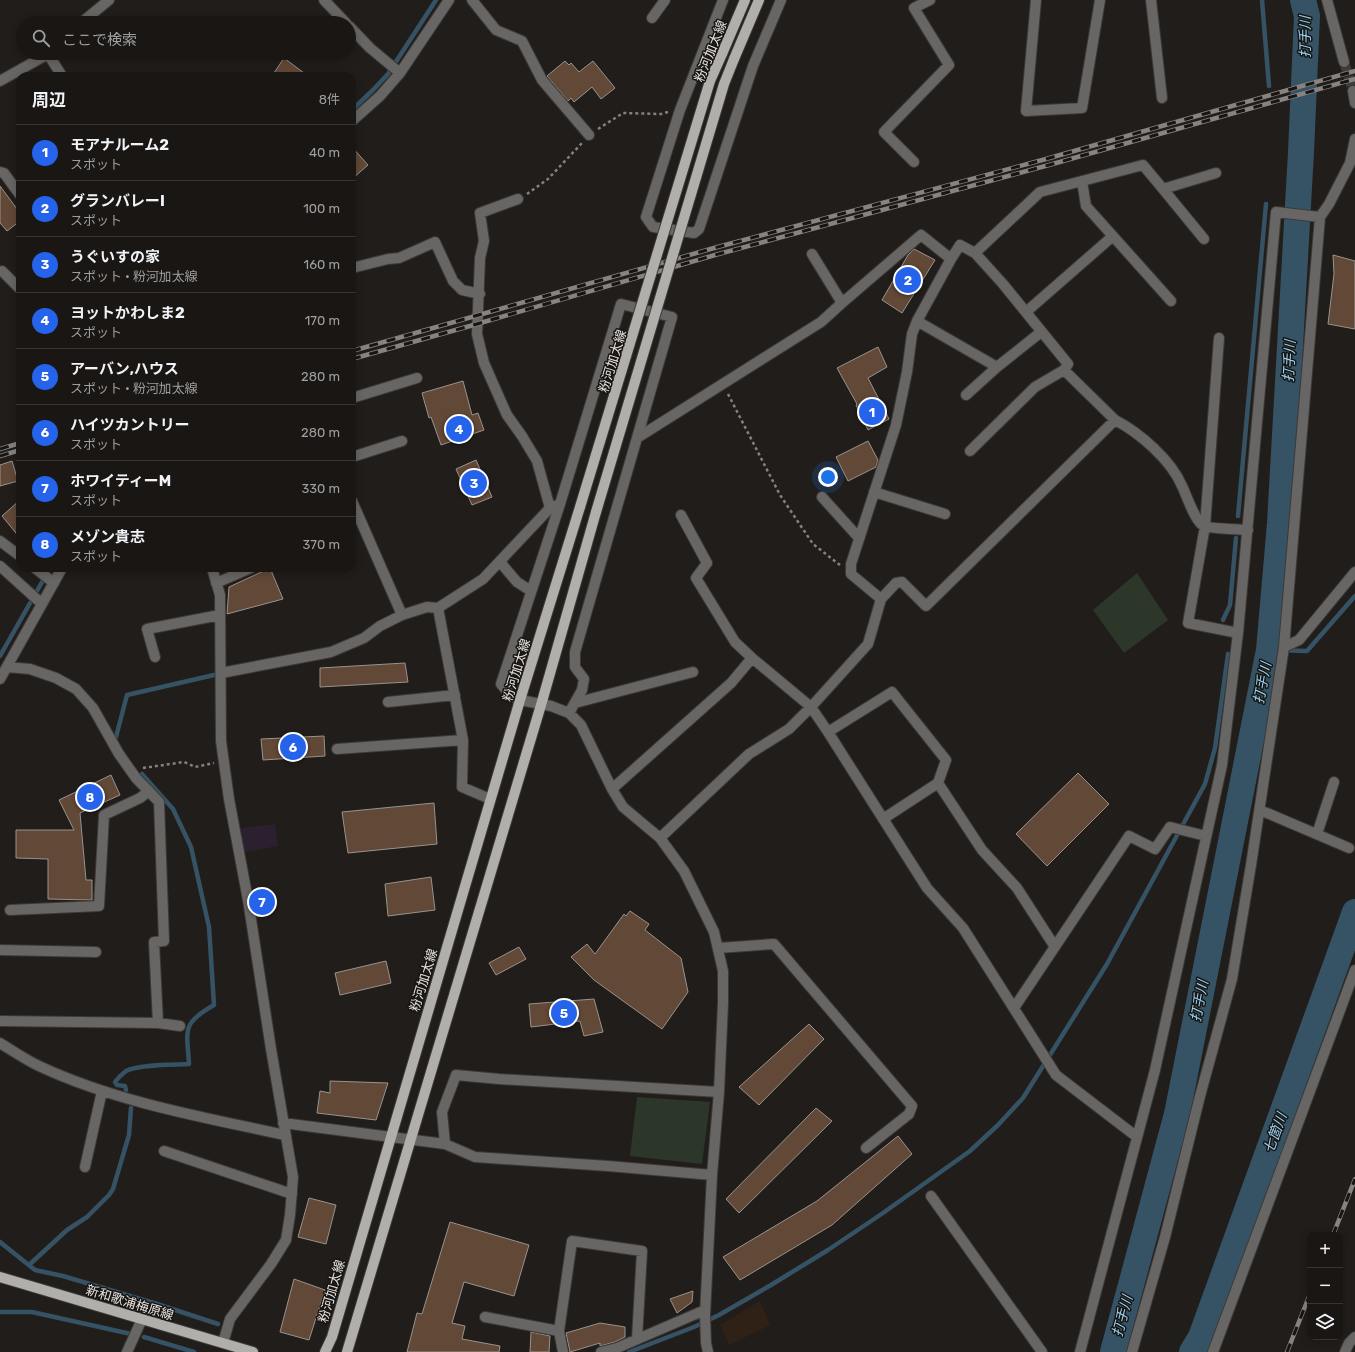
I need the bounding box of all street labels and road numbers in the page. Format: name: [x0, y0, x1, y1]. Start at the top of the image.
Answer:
street label: 粉河加太線: [691, 18, 730, 84]
street label: 粉河加太線: [596, 328, 629, 394]
street label: 粉河加太線: [500, 637, 533, 703]
street label: 粉河加太線: [407, 947, 440, 1013]
street label: 粉河加太線: [315, 1258, 348, 1324]
street label: 新和歌浦梅原線: [84, 1282, 176, 1323]

